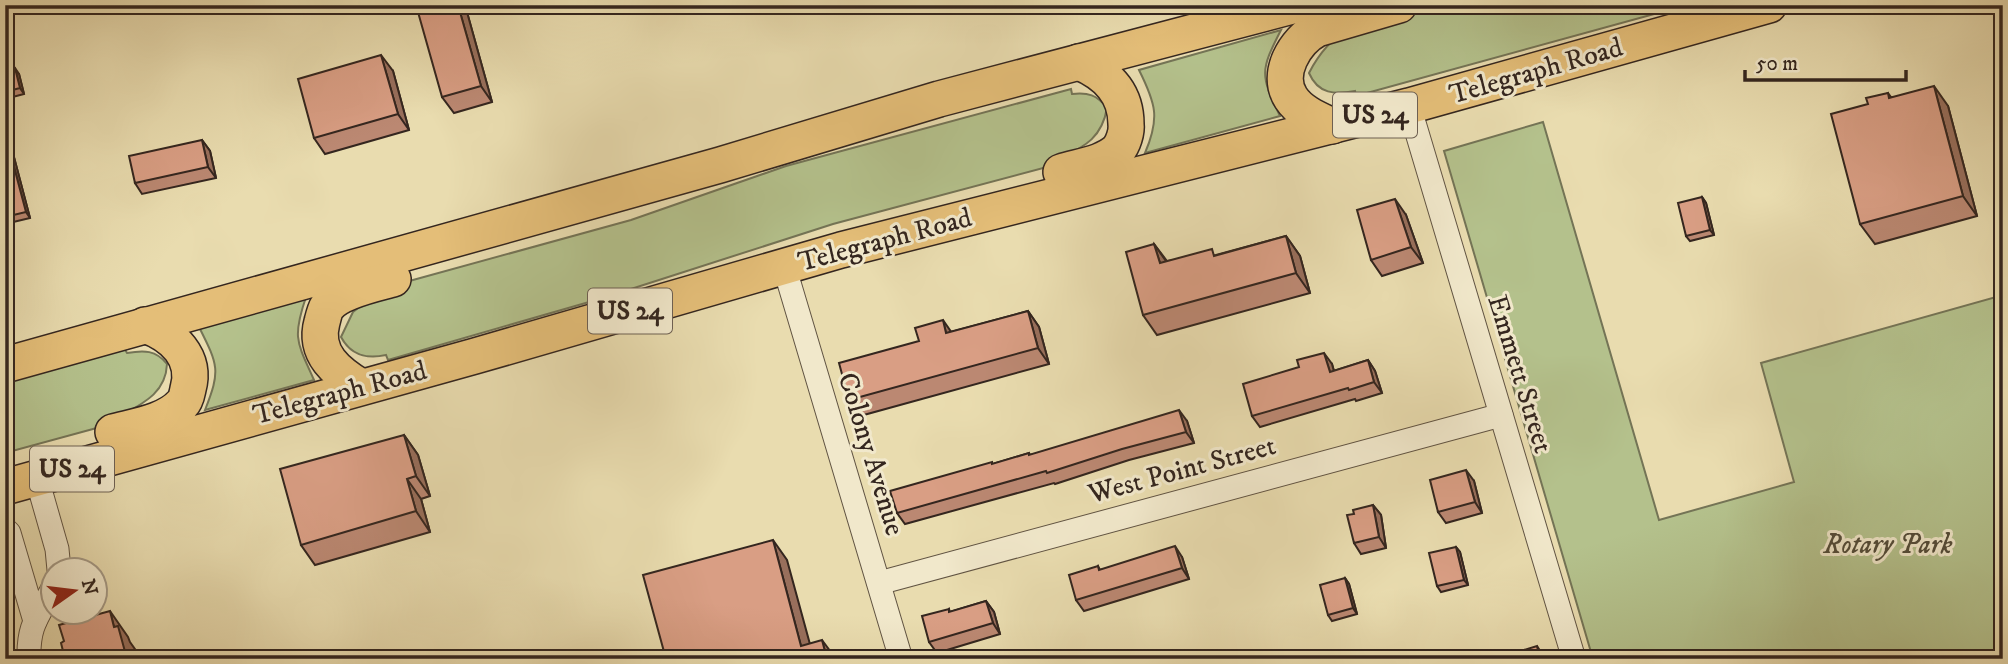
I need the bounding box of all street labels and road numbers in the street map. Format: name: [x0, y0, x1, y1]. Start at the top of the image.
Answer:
street label: Telegraph Road: [1445, 30, 1627, 112]
road number: US 24: [1333, 92, 1417, 138]
street label: Telegraph Road: [794, 200, 976, 280]
road number: US 24: [588, 288, 672, 334]
street label: Emmett Street: [1479, 291, 1561, 457]
street label: Telegraph Road: [249, 353, 431, 433]
street label: Colony Avenue: [830, 368, 912, 540]
street label: West Point Street: [1084, 428, 1280, 512]
road number: US 24: [30, 446, 114, 491]

